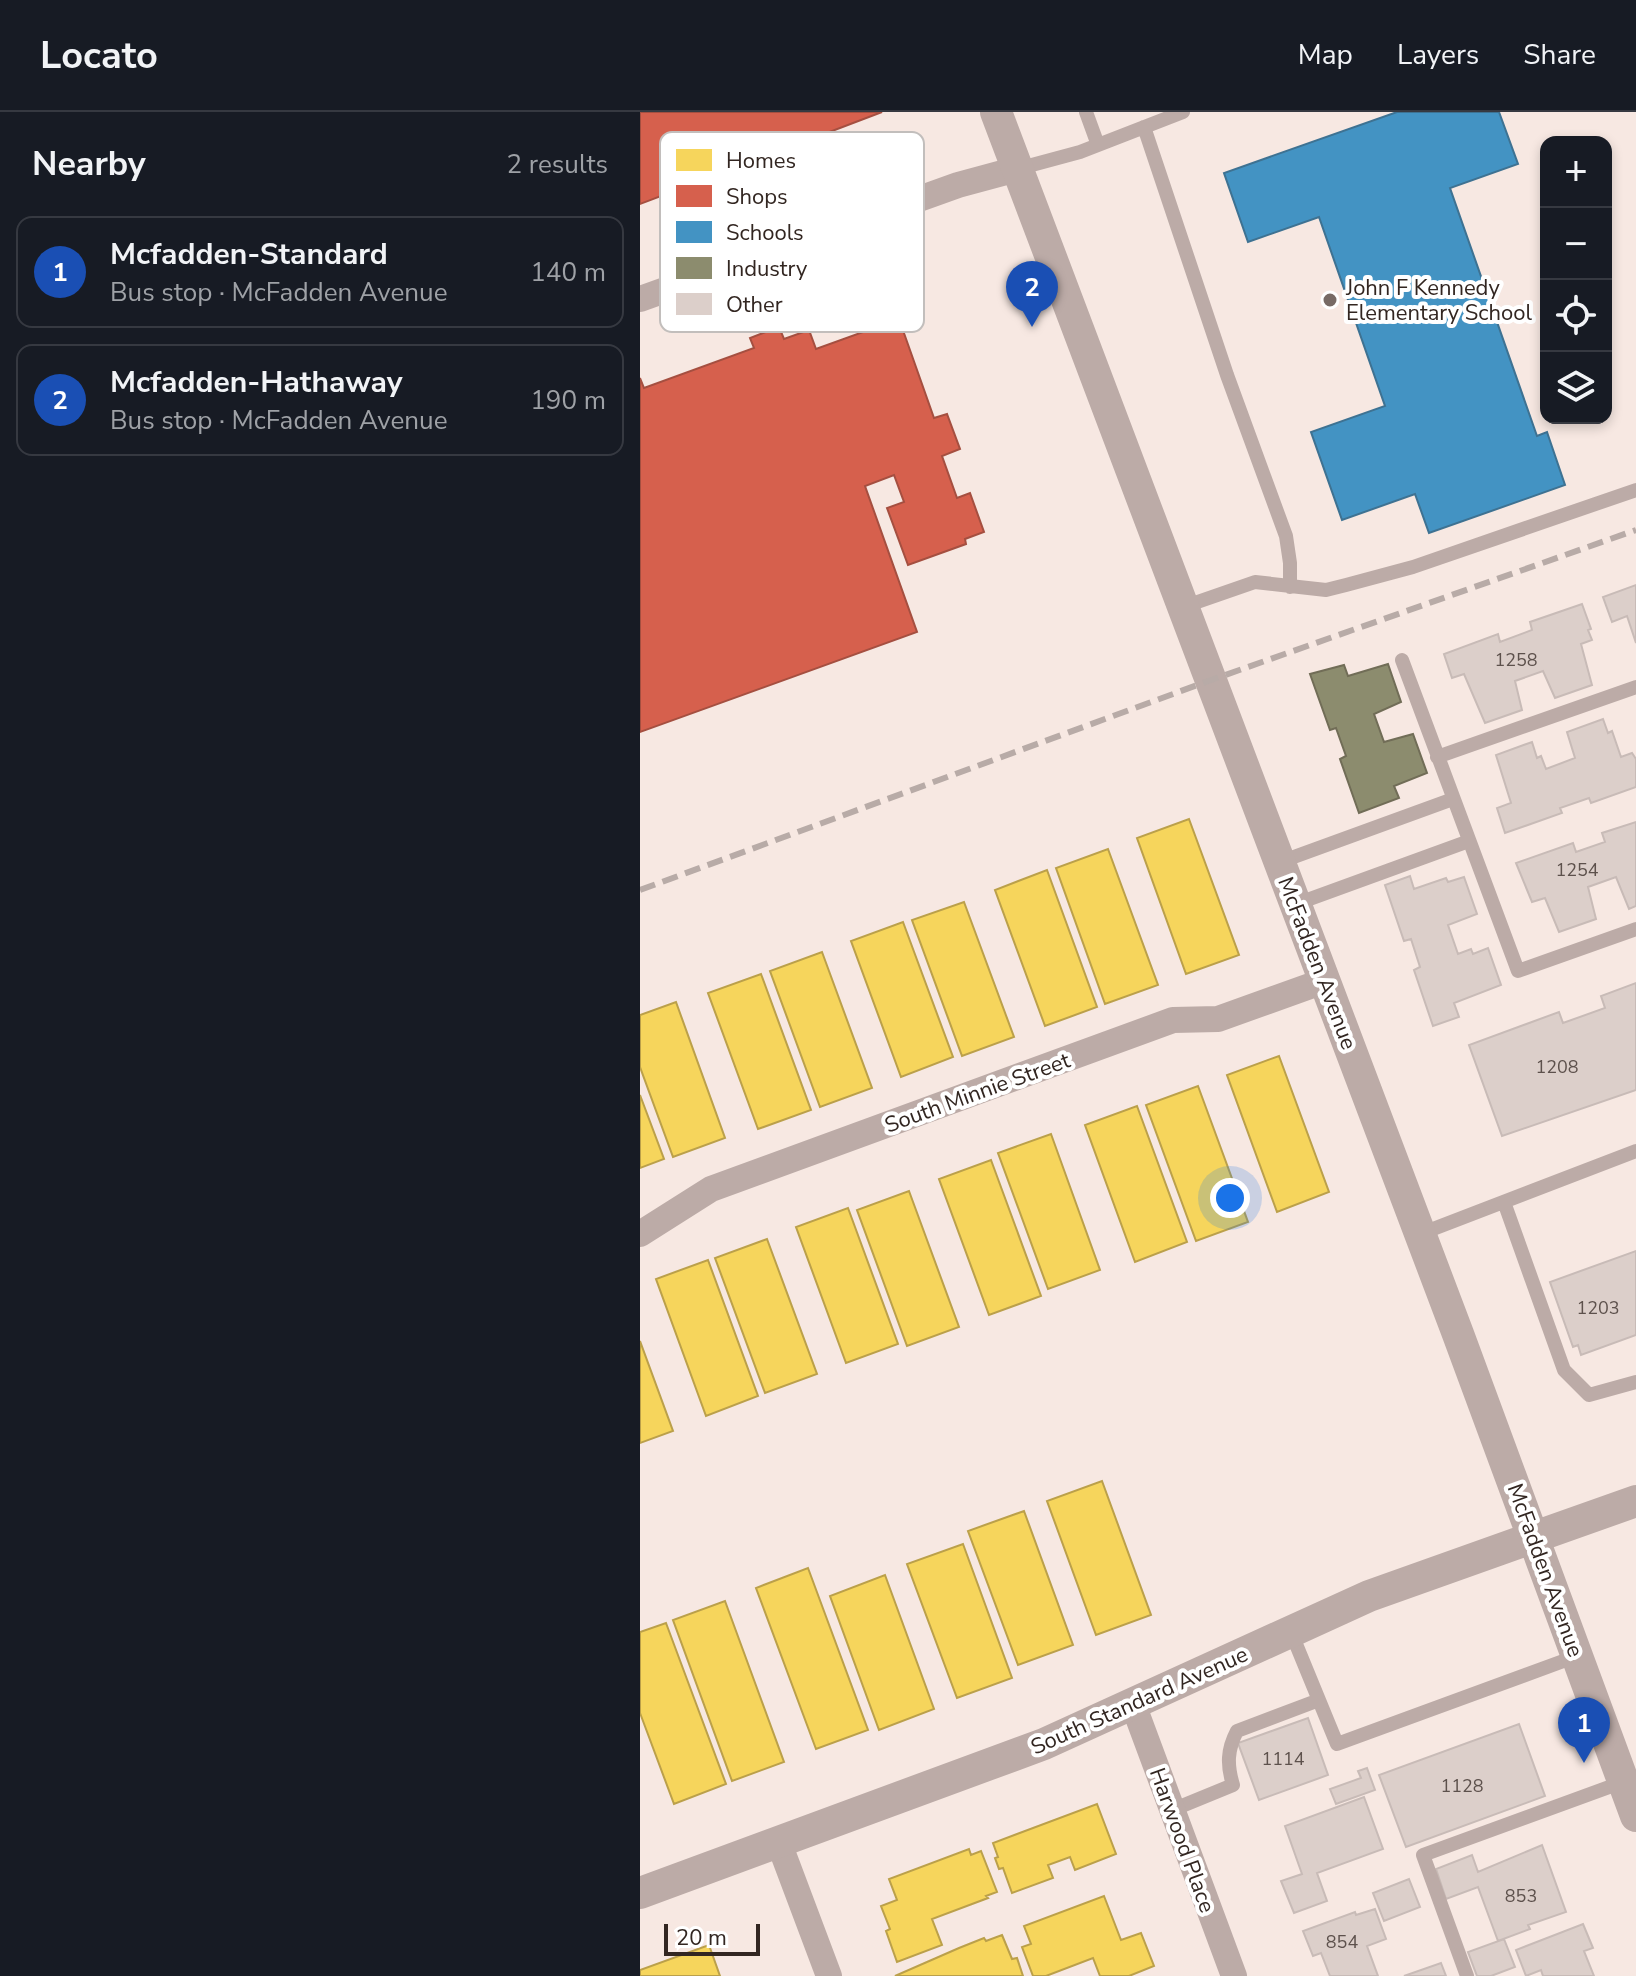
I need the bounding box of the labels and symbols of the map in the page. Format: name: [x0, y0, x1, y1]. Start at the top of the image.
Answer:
legend: [660, 132, 924, 332]
text: Homes: [726, 146, 796, 176]
text: Shops: [726, 182, 788, 212]
text: Schools: [726, 218, 804, 248]
text: Industry: [726, 254, 808, 284]
pin: 2: [1006, 261, 1058, 327]
place label: John F Kennedy Elementary School: [1345, 273, 1532, 328]
text: Other: [726, 290, 783, 320]
marker: John F Kennedy Elementary School: [1321, 291, 1339, 309]
house number: 1258: [1494, 648, 1538, 672]
house number: 1254: [1555, 858, 1599, 882]
street label: McFadden Avenue: [1270, 873, 1364, 1054]
street label: South Minnie Street: [880, 1045, 1075, 1140]
house number: 1208: [1535, 1055, 1579, 1079]
your location: [1210, 1178, 1250, 1218]
house number: 1203: [1576, 1296, 1620, 1320]
street label: McFadden Avenue: [1500, 1479, 1590, 1661]
street label: South Standard Avenue: [1026, 1639, 1253, 1762]
pin: 1: [1558, 1697, 1610, 1763]
house number: 1114: [1261, 1747, 1305, 1771]
street label: Harwood Place: [1142, 1764, 1222, 1917]
house number: 1128: [1440, 1774, 1484, 1798]
house number: 853: [1505, 1884, 1537, 1908]
scale bar: [664, 1920, 760, 1956]
house number: 854: [1326, 1930, 1358, 1954]

